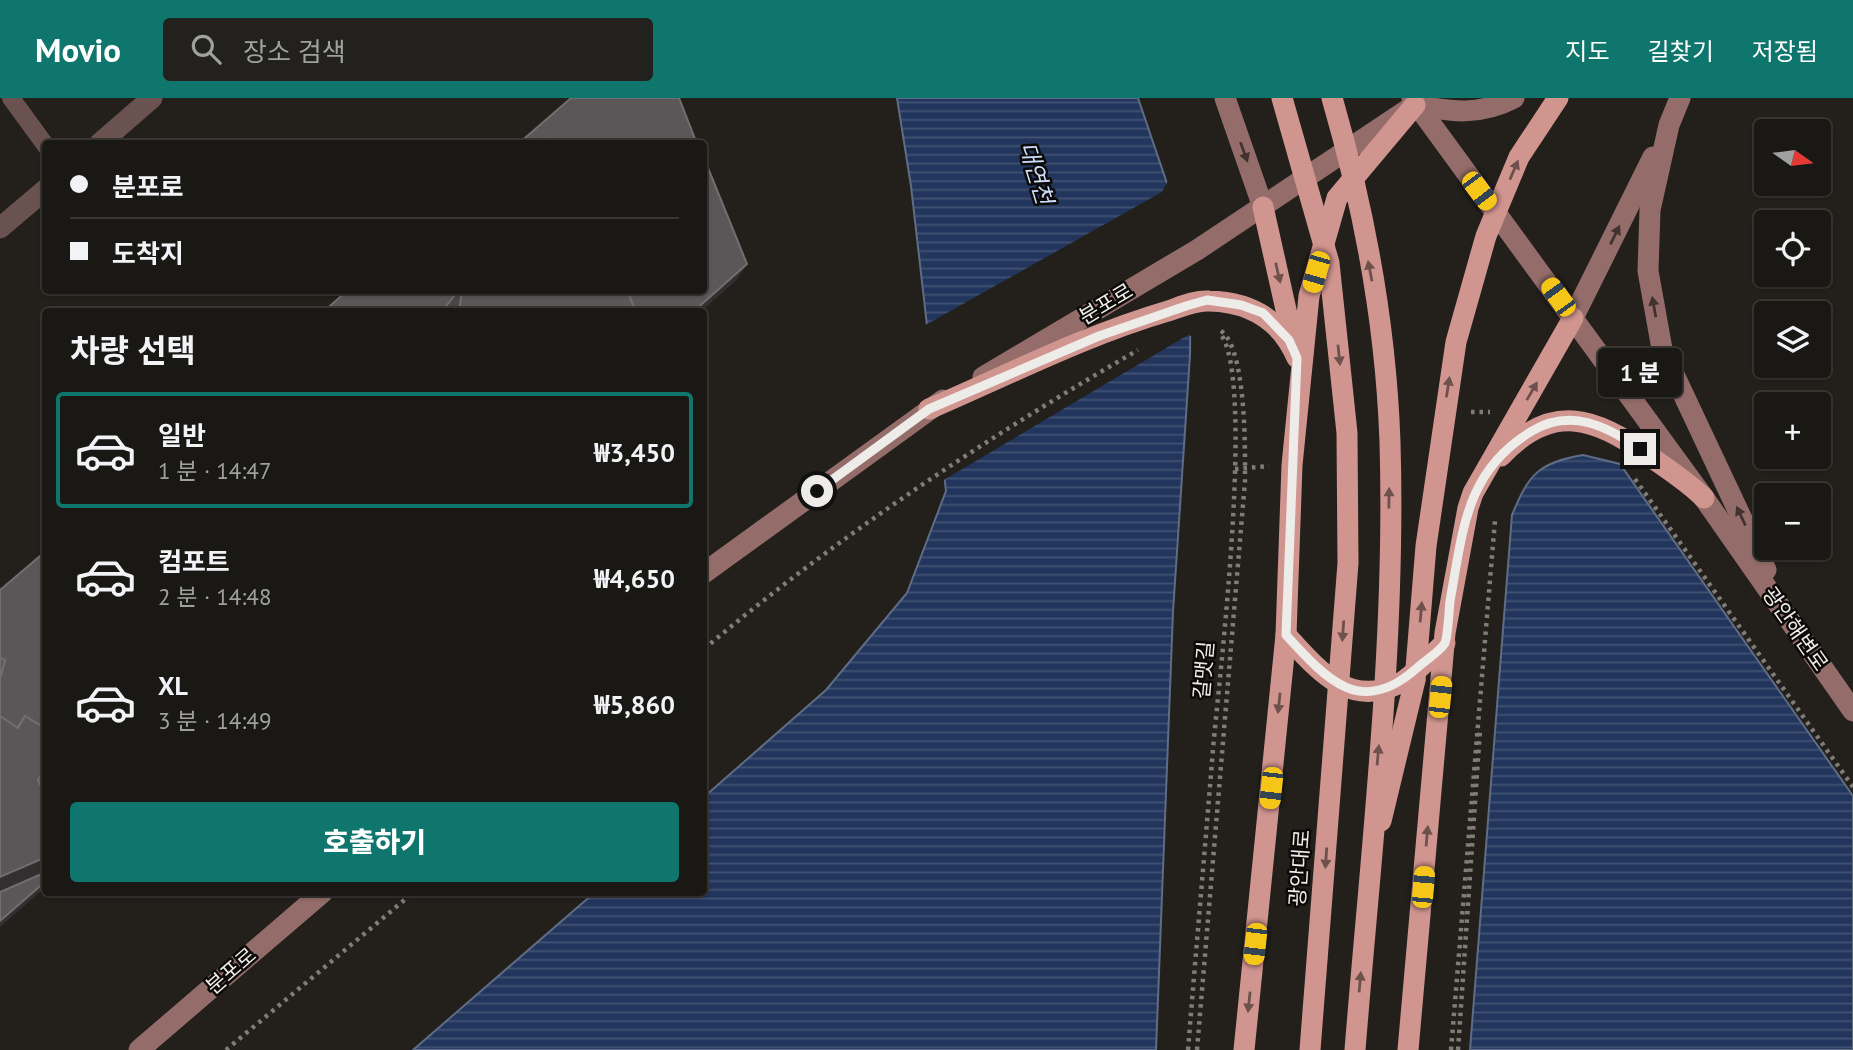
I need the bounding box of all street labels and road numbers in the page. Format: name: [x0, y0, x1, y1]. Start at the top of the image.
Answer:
street label: 분포로: [1074, 277, 1138, 330]
street label: 광안해변로: [1757, 581, 1834, 676]
street label: 갈맷길: [1188, 640, 1219, 700]
street label: 광안대로: [1283, 828, 1316, 907]
street label: 분포로: [200, 941, 261, 1000]

